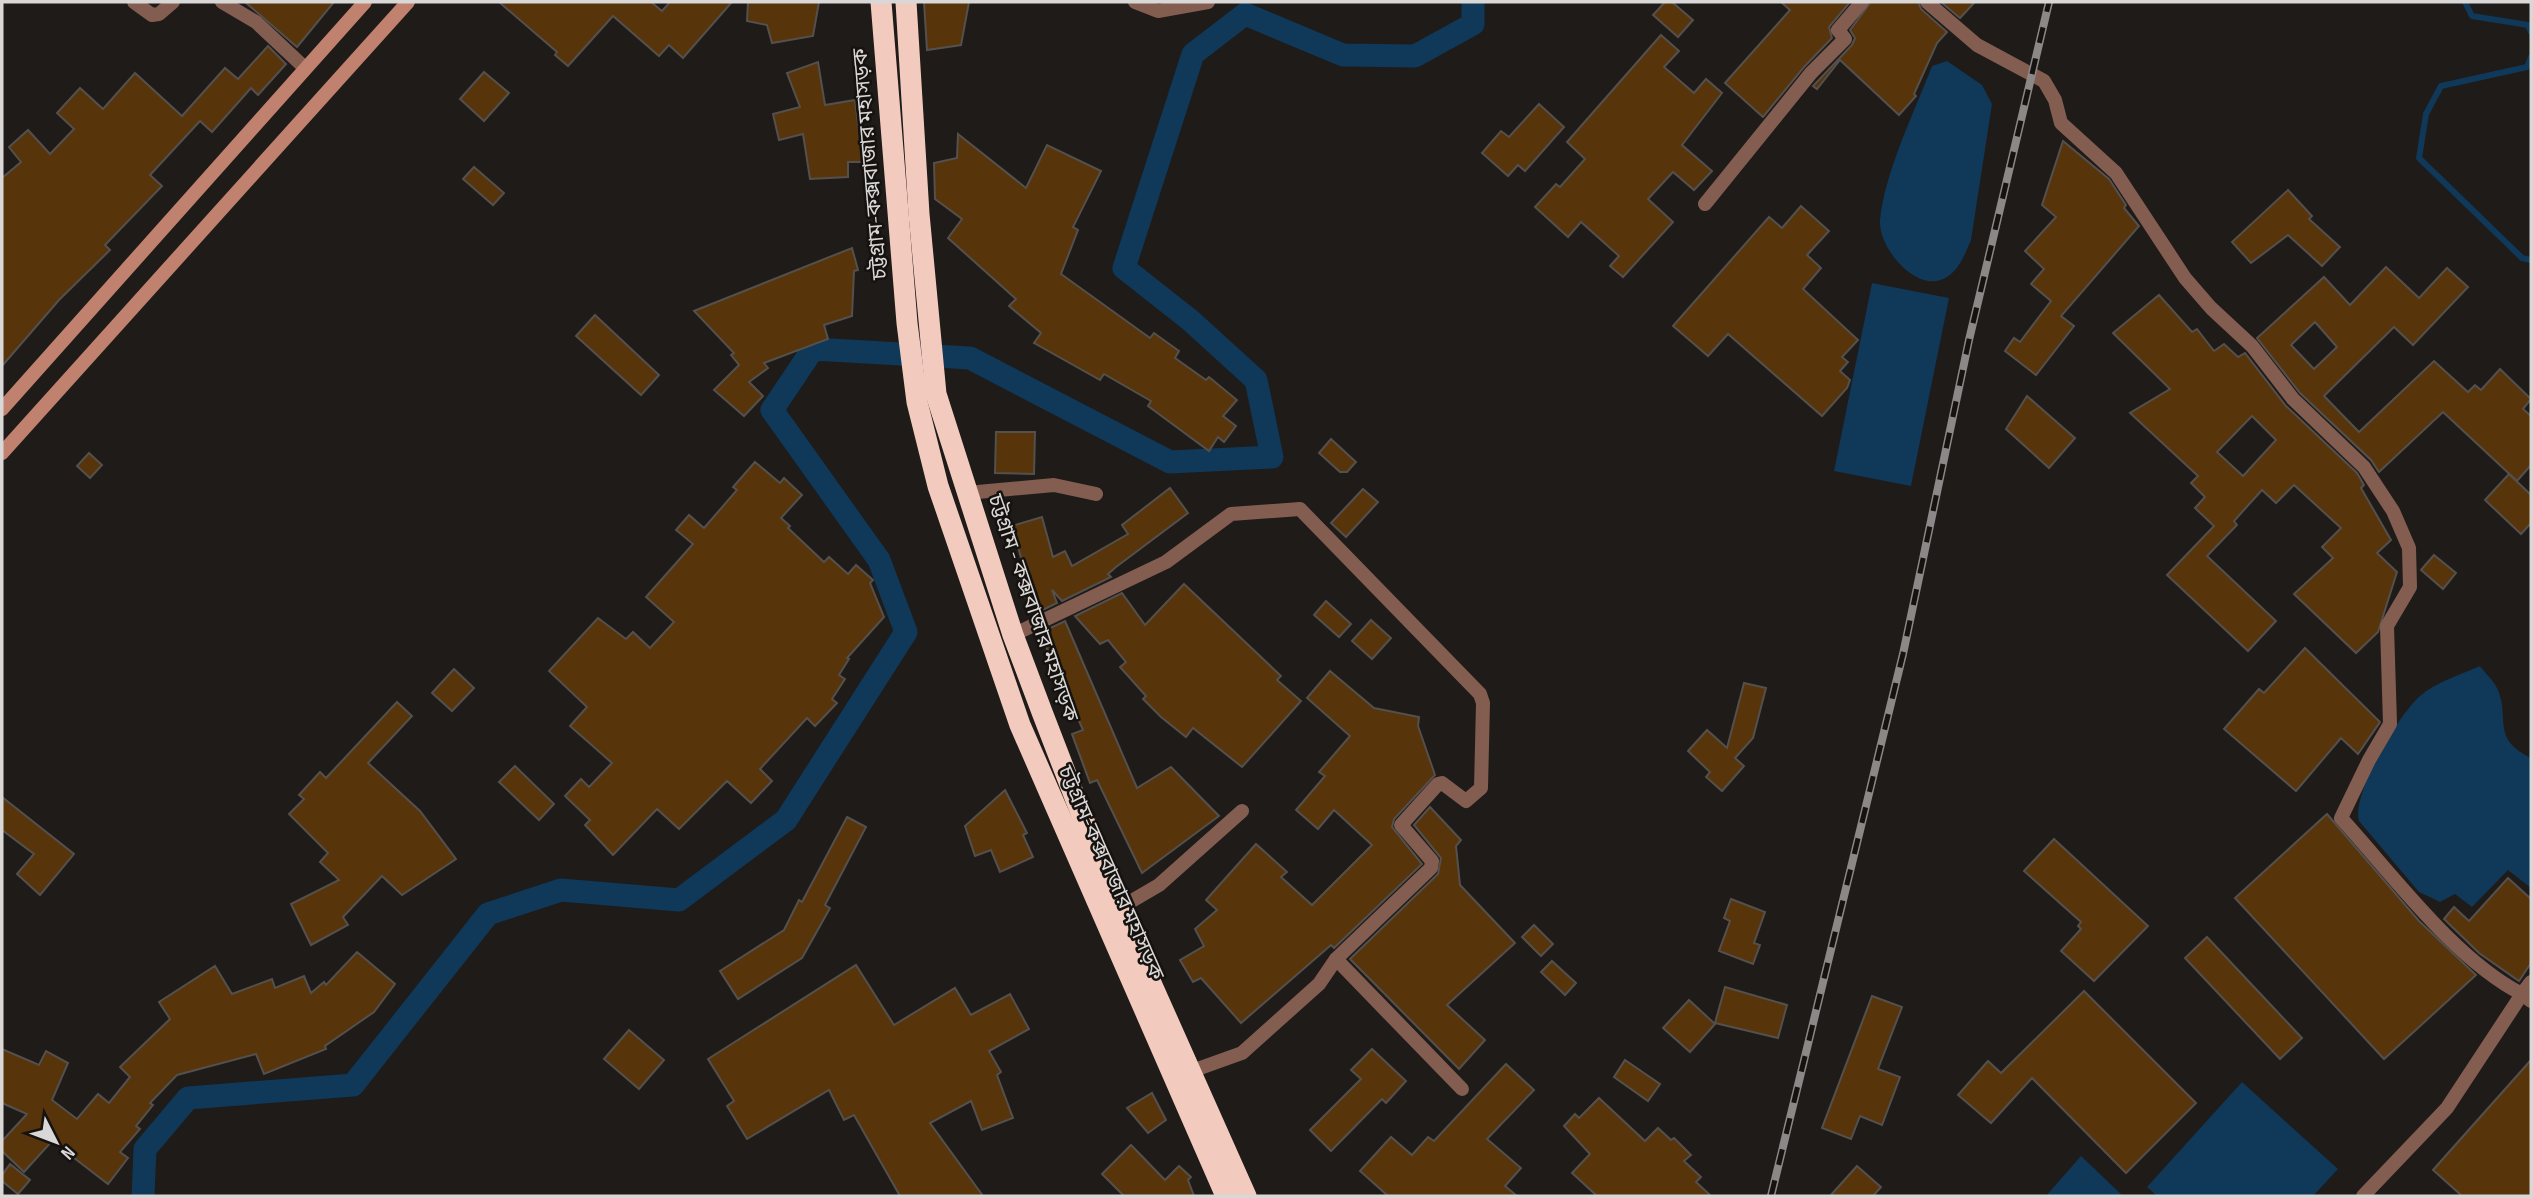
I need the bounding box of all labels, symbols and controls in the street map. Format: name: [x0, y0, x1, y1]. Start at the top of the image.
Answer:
street label: চট্টগ্রাম-কক্সবাজার মহাসড়ক: [847, 46, 893, 282]
street label: চট্টগ্রাম - কক্সবাজার মহাসড়ক: [982, 490, 1084, 726]
street label: চট্টগ্রাম-কক্সবাজার মহাসড়ক: [1052, 761, 1170, 985]
north arrow: [21, 1107, 91, 1177]
text: N: [56, 1141, 79, 1164]

